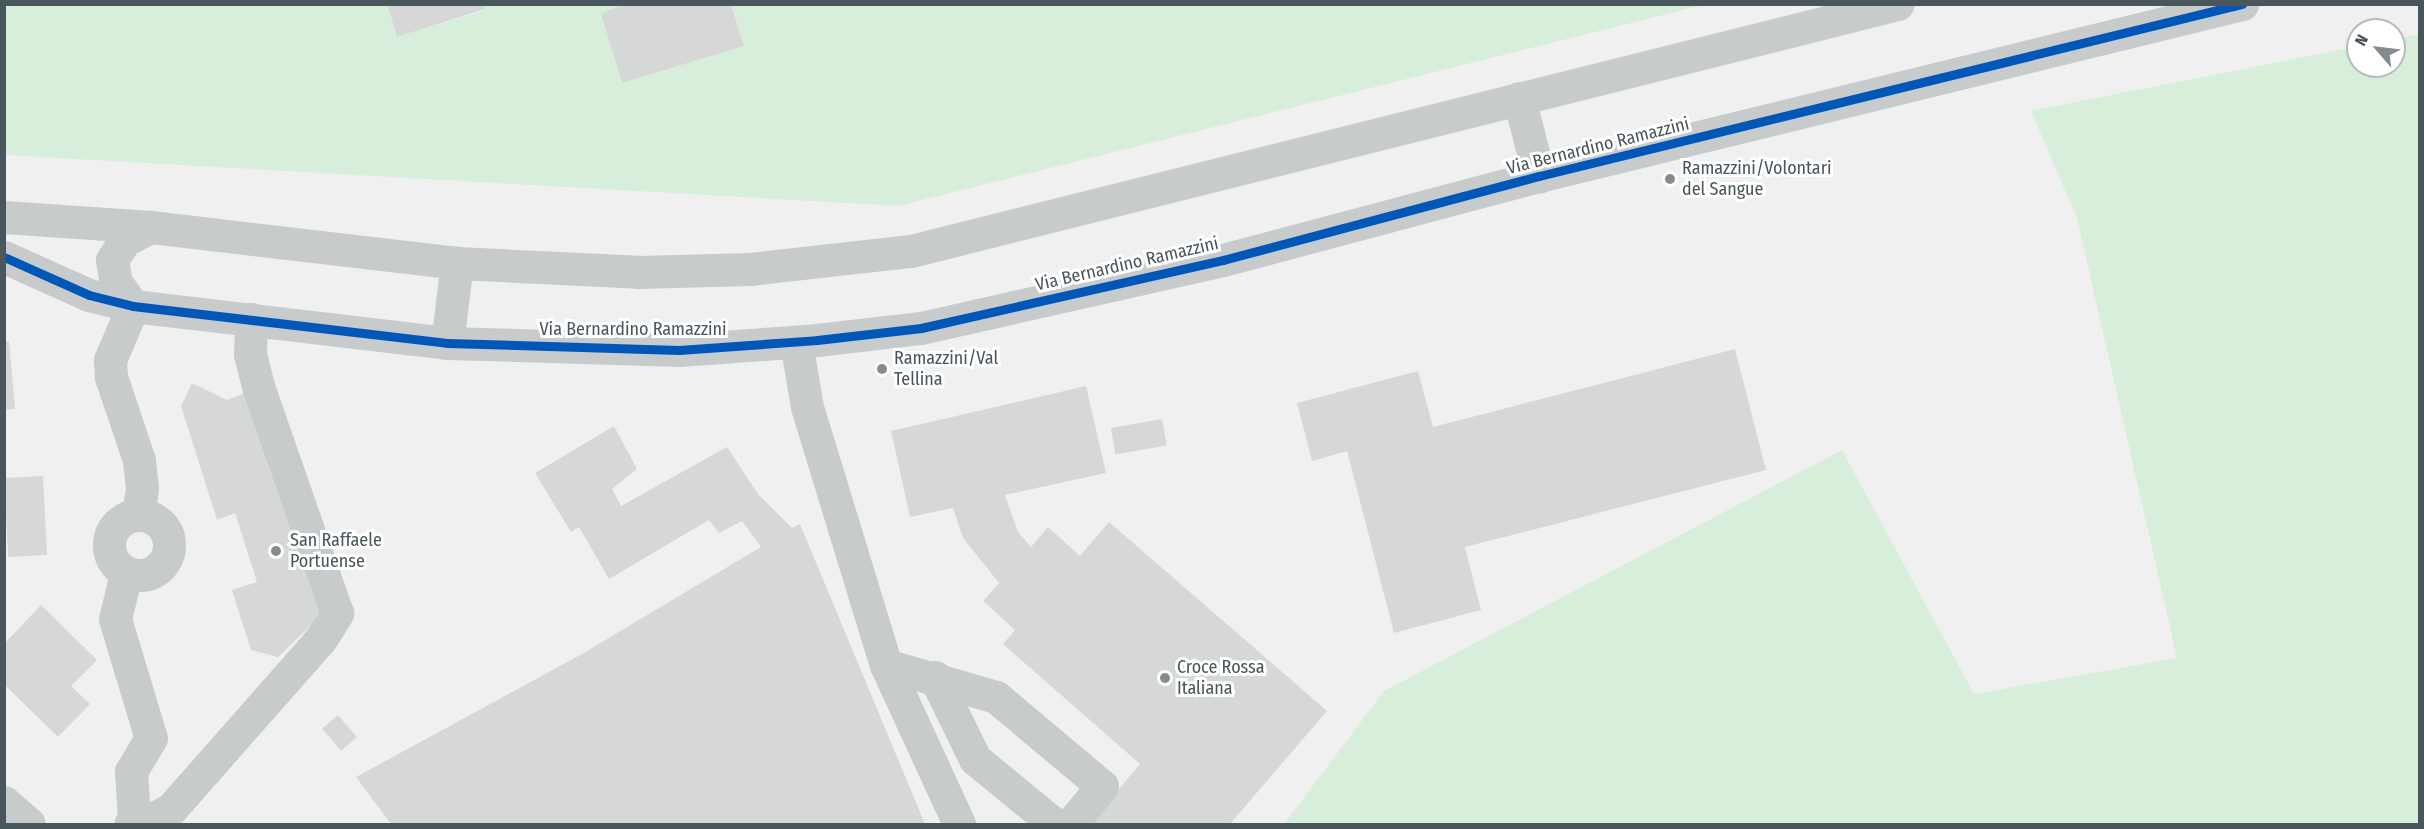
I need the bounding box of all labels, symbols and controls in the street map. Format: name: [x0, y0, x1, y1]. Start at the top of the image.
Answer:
north arrow: [2346, 18, 2406, 78]
text: N: [2351, 32, 2372, 49]
street label: Via Bernardino Ramazzini: [1505, 113, 1691, 179]
place label: Ramazzini/Volontari del Sangue: [1682, 158, 1832, 201]
marker: Ramazzini/Volontari del Sangue: [1663, 172, 1677, 186]
street label: Via Bernardino Ramazzini: [1033, 232, 1221, 296]
street label: Via Bernardino Ramazzini: [539, 318, 727, 340]
place label: Ramazzini/Val Tellina: [894, 348, 998, 391]
marker: Ramazzini/Val Tellina: [875, 362, 889, 376]
place label: San Raffaele Portuense: [290, 530, 382, 572]
marker: San Raffaele Portuense: [267, 542, 285, 560]
place label: Croce Rossa Italiana: [1177, 657, 1264, 700]
marker: Croce Rossa Italiana: [1158, 671, 1172, 685]

